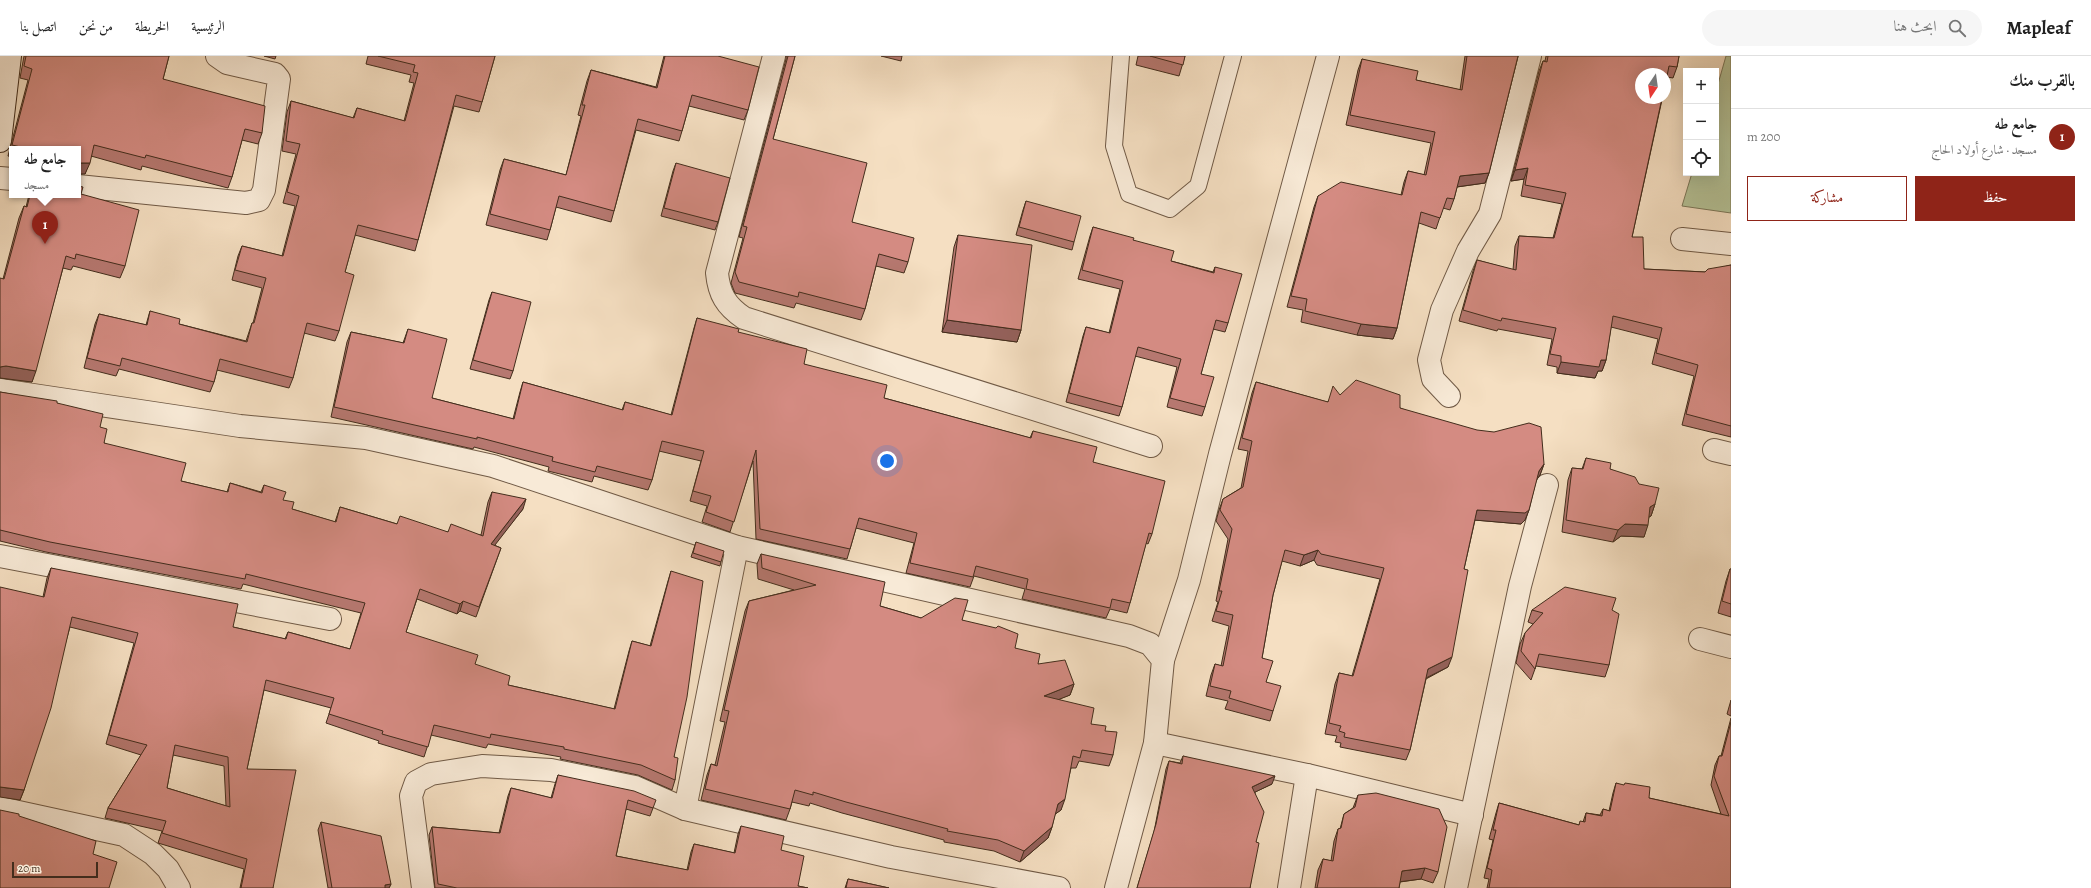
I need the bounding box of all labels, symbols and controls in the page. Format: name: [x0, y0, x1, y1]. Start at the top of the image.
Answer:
search box: [1702, 10, 1982, 46]
text: Mapleaf: [2006, 15, 2071, 41]
text: ابحث هنا: [1893, 16, 1936, 36]
text: اتصل بنا: [20, 17, 57, 36]
text: من نحن: [79, 17, 113, 36]
text: الخريطة: [135, 17, 169, 36]
text: الرئيسية: [191, 17, 225, 36]
icon: search: [1946, 17, 1968, 39]
north arrow: [1635, 68, 1671, 104]
map controls: [1683, 68, 1719, 176]
button: +: [1683, 68, 1719, 104]
text: بالقرب منك: [2009, 69, 2075, 92]
button: −: [1683, 104, 1719, 140]
text: جامع طه: [1994, 114, 2037, 134]
text: 200 m: [1747, 128, 1780, 145]
text: 1: [2060, 128, 2064, 145]
button: locate: [1683, 140, 1719, 176]
text: مسجد · شارع أولاد الحاج: [1931, 141, 2037, 158]
popup: [9, 146, 81, 198]
text: جامع طه: [24, 149, 66, 169]
text: مسجد: [24, 176, 49, 193]
button: مشاركة: [1747, 176, 1907, 221]
button: حفظ: [1915, 176, 2075, 221]
pin: 1: [32, 211, 58, 244]
your location: [877, 451, 897, 471]
scale bar: [12, 860, 98, 879]
text: 20 m: [18, 861, 40, 876]

